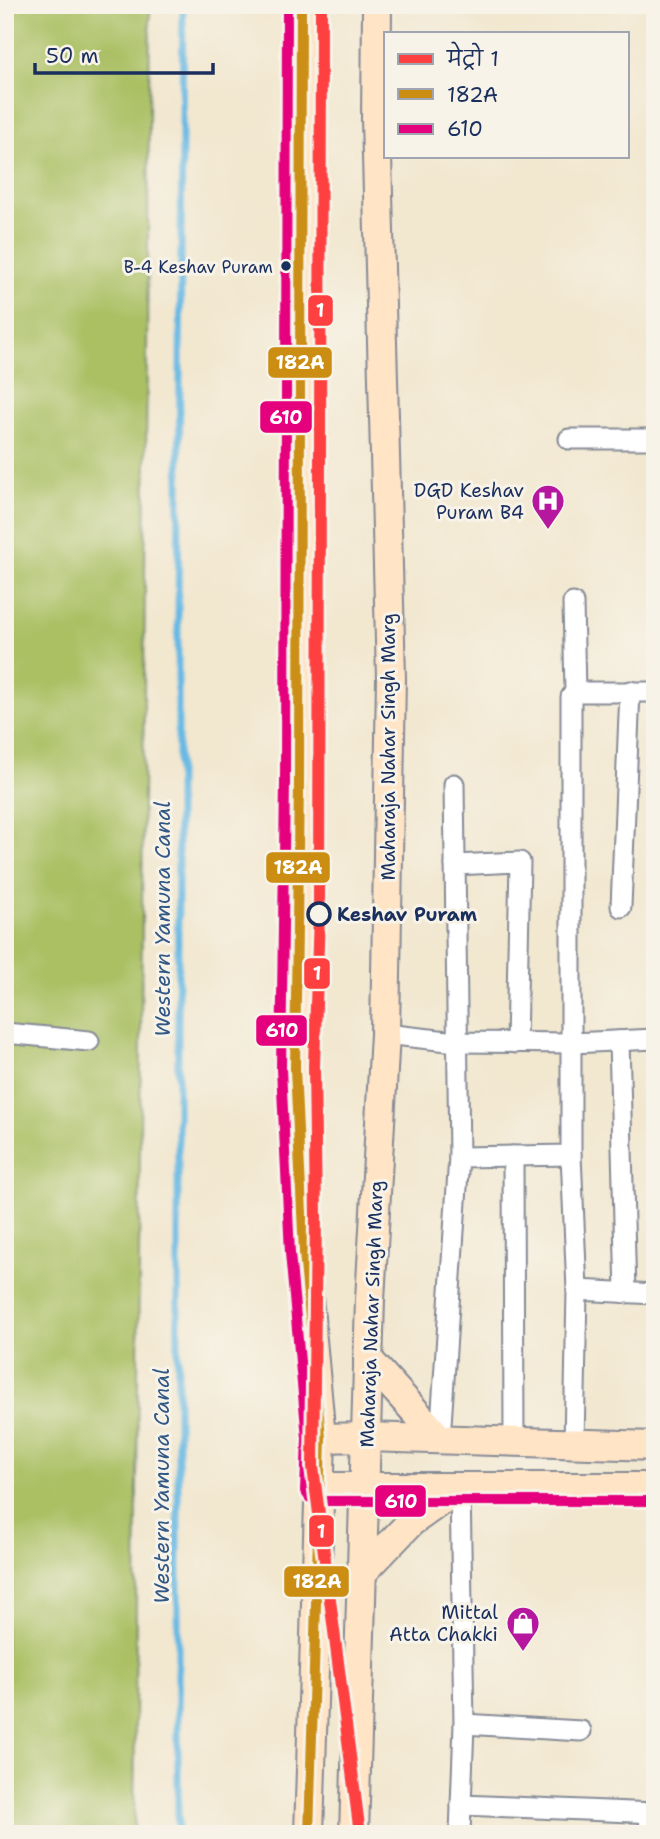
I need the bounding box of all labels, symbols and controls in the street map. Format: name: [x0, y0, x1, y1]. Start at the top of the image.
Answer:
scale bar: [35, 32, 214, 76]
legend: [384, 32, 628, 158]
text: मेट्रो 1: [446, 41, 499, 73]
text: 50 m: [46, 42, 99, 70]
text: 182A: [447, 81, 498, 109]
text: 610: [447, 115, 483, 143]
place label: B-4 Keshav Puram: [124, 256, 273, 278]
marker: B-4 Keshav Puram: [279, 259, 293, 273]
line badge: 1: [307, 294, 334, 327]
text: 1: [316, 298, 324, 323]
line badge: 182A: [267, 346, 333, 379]
text: 182A: [275, 350, 325, 375]
line badge: 610: [259, 400, 313, 434]
text: 610: [269, 405, 303, 430]
place label: DGD Keshav Puram B4: [414, 478, 524, 525]
hospital icon: DGD Keshav Puram B4: [529, 482, 567, 531]
street label: Maharaja Nahar Singh Marg: [376, 613, 401, 881]
water label: Western Yamuna Canal: [149, 801, 177, 1037]
line badge: 182A: [265, 851, 331, 884]
text: 182A: [273, 855, 323, 880]
marker: Keshav Puram: [307, 902, 331, 926]
place label: Keshav Puram: [337, 902, 477, 927]
line badge: 1: [303, 957, 331, 990]
text: 1: [313, 961, 321, 986]
line badge: 610: [255, 1014, 308, 1047]
text: 610: [265, 1018, 299, 1043]
street label: Maharaja Nahar Singh Marg: [354, 1180, 389, 1448]
water label: Western Yamuna Canal: [148, 1368, 176, 1604]
line badge: 610: [374, 1484, 427, 1518]
text: 610: [384, 1489, 418, 1514]
line badge: 1: [308, 1514, 335, 1548]
text: 1: [317, 1519, 325, 1544]
line badge: 182A: [283, 1565, 350, 1598]
text: 182A: [292, 1569, 342, 1594]
place label: Mittal Atta Chakki: [389, 1600, 498, 1647]
shop icon: Mittal Atta Chakki: [504, 1604, 542, 1653]

